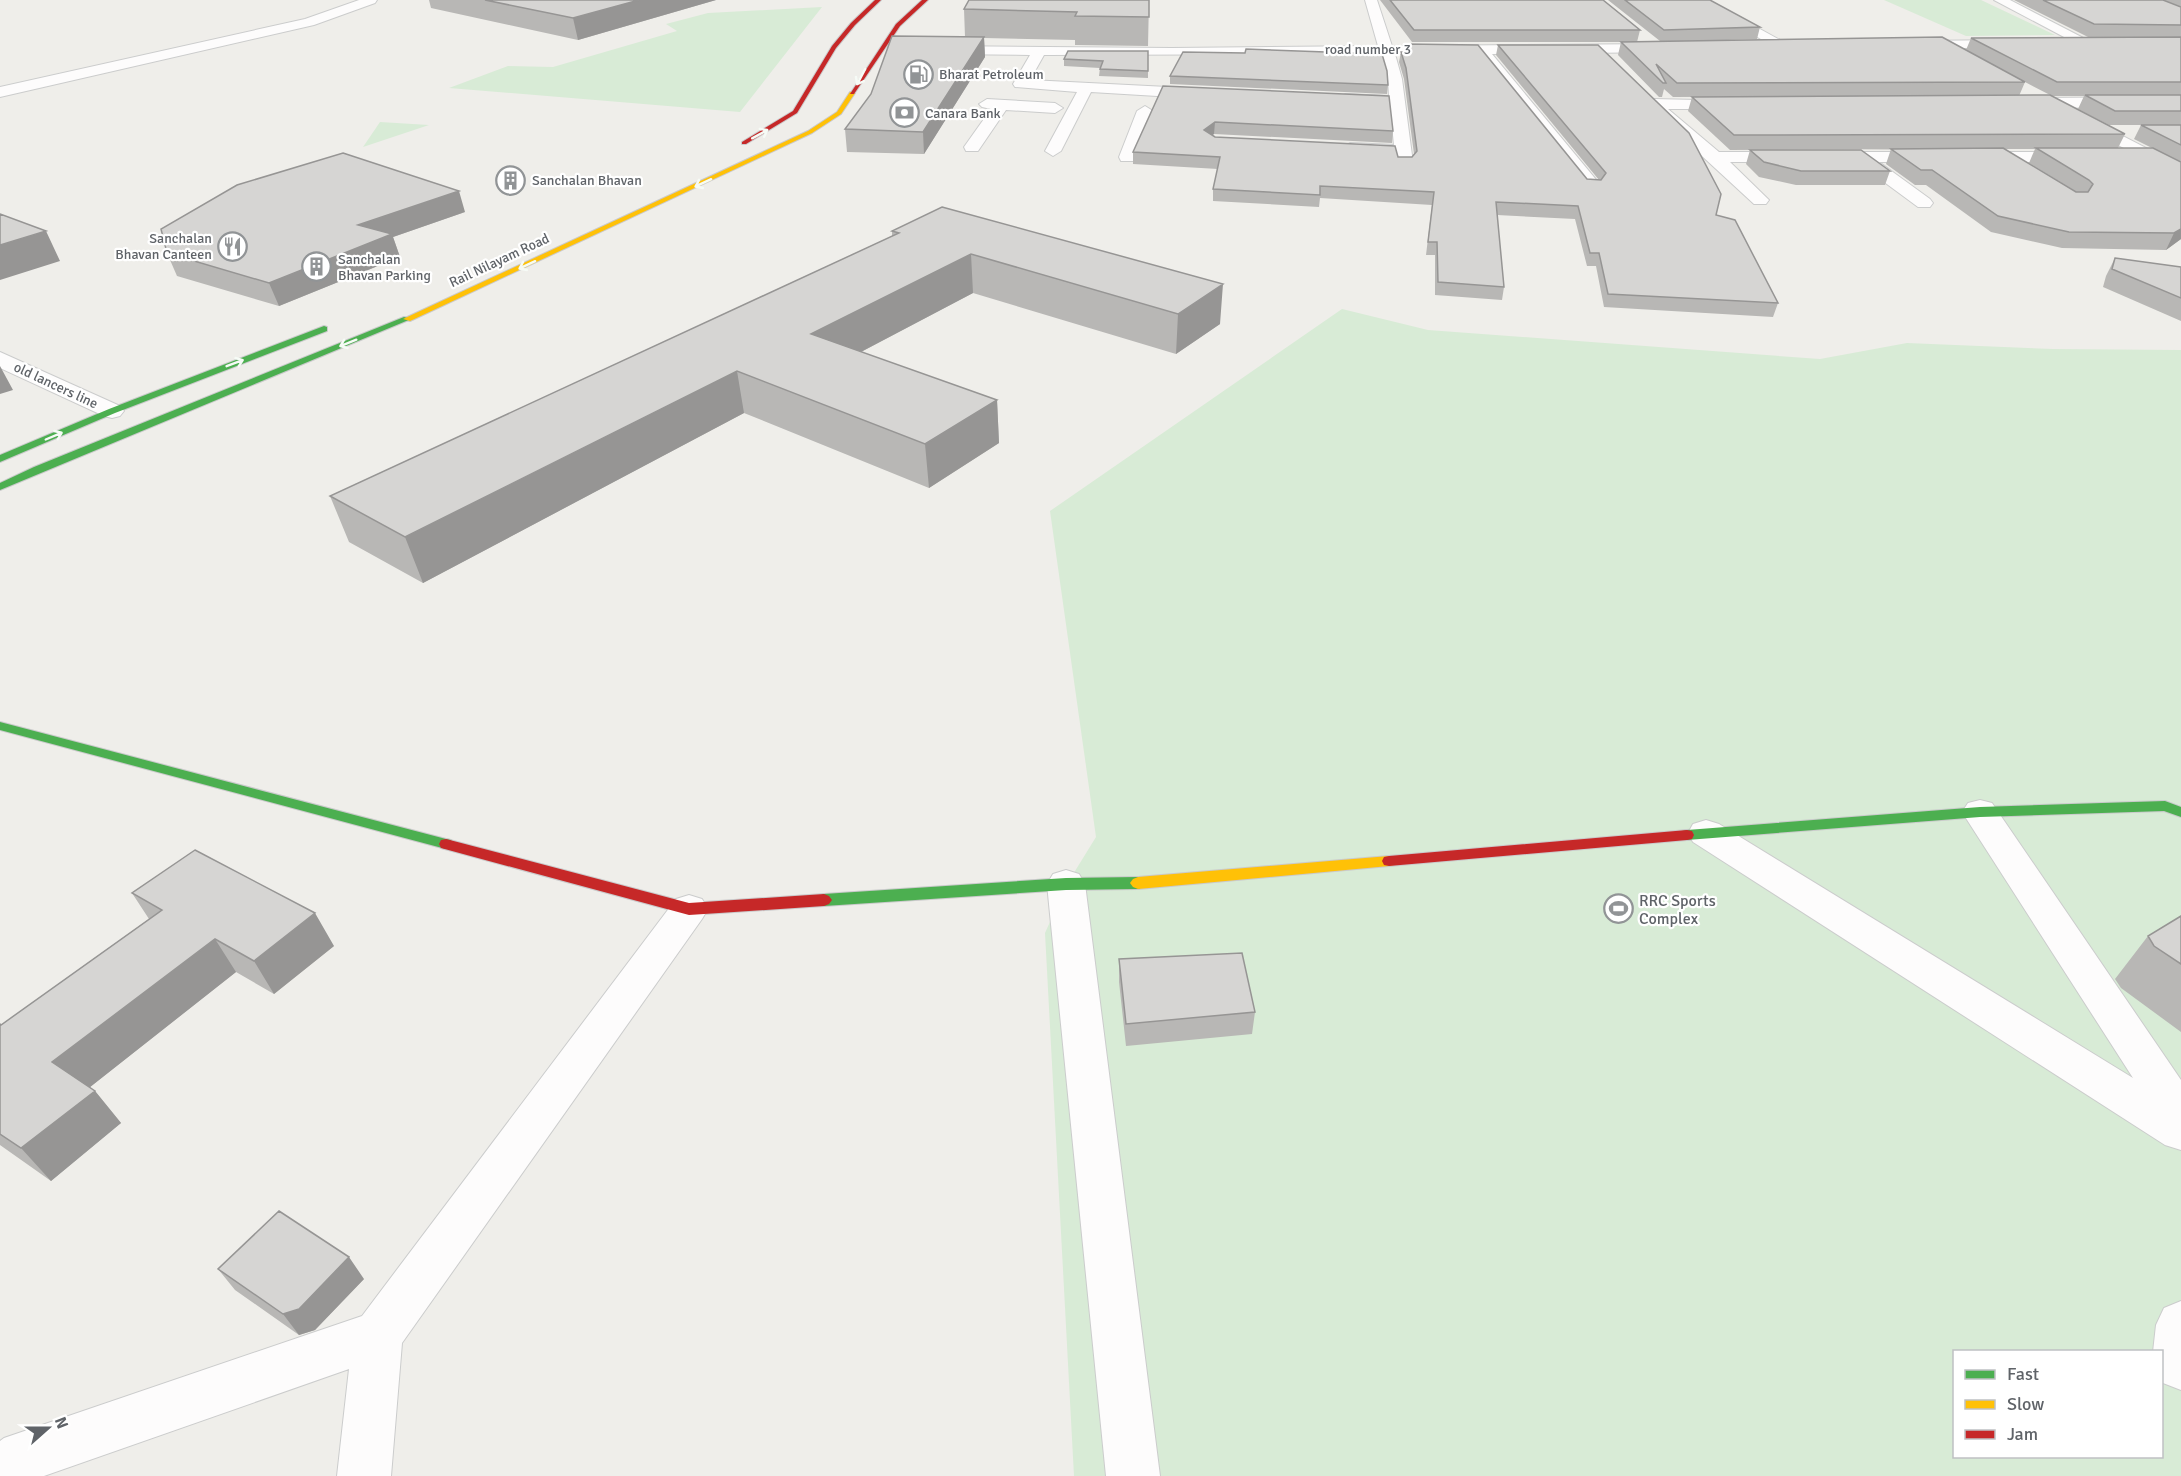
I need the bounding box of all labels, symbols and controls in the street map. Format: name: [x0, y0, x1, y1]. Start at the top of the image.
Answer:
street label: road number 3: [1325, 41, 1411, 58]
fuel station icon: Bharat Petroleum: [902, 58, 934, 90]
place label: Bharat Petroleum: [939, 66, 1044, 83]
one-way arrow: [855, 68, 867, 86]
bank icon: Canara Bank: [888, 97, 920, 129]
place label: Canara Bank: [925, 105, 1001, 122]
one-way arrow: [750, 128, 768, 139]
building icon: Sanchalan Bhavan: [495, 164, 527, 196]
place label: Sanchalan Bhavan: [532, 172, 642, 189]
one-way arrow: [695, 177, 713, 189]
place label: Sanchalan Bhavan Canteen: [115, 230, 212, 263]
restaurant icon: Sanchalan Bhavan Canteen: [217, 230, 249, 262]
street label: Rail Nilayam Road: [446, 230, 552, 291]
building icon: Sanchalan Bhavan Parking: [301, 251, 333, 283]
place label: Sanchalan Bhavan Parking: [338, 251, 431, 284]
one-way arrow: [518, 260, 536, 272]
one-way arrow: [339, 338, 358, 349]
one-way arrow: [225, 357, 243, 368]
street label: old lancers line: [11, 359, 101, 412]
one-way arrow: [44, 430, 62, 441]
place label: RRC Sports Complex: [1639, 891, 1716, 929]
sports icon: RRC Sports Complex: [1602, 893, 1634, 925]
legend: [1953, 1350, 2163, 1458]
text: Fast: [2007, 1363, 2039, 1385]
text: Slow: [2007, 1393, 2044, 1415]
north arrow: [18, 1398, 78, 1458]
text: N: [50, 1414, 72, 1432]
text: Jam: [2007, 1423, 2038, 1445]

